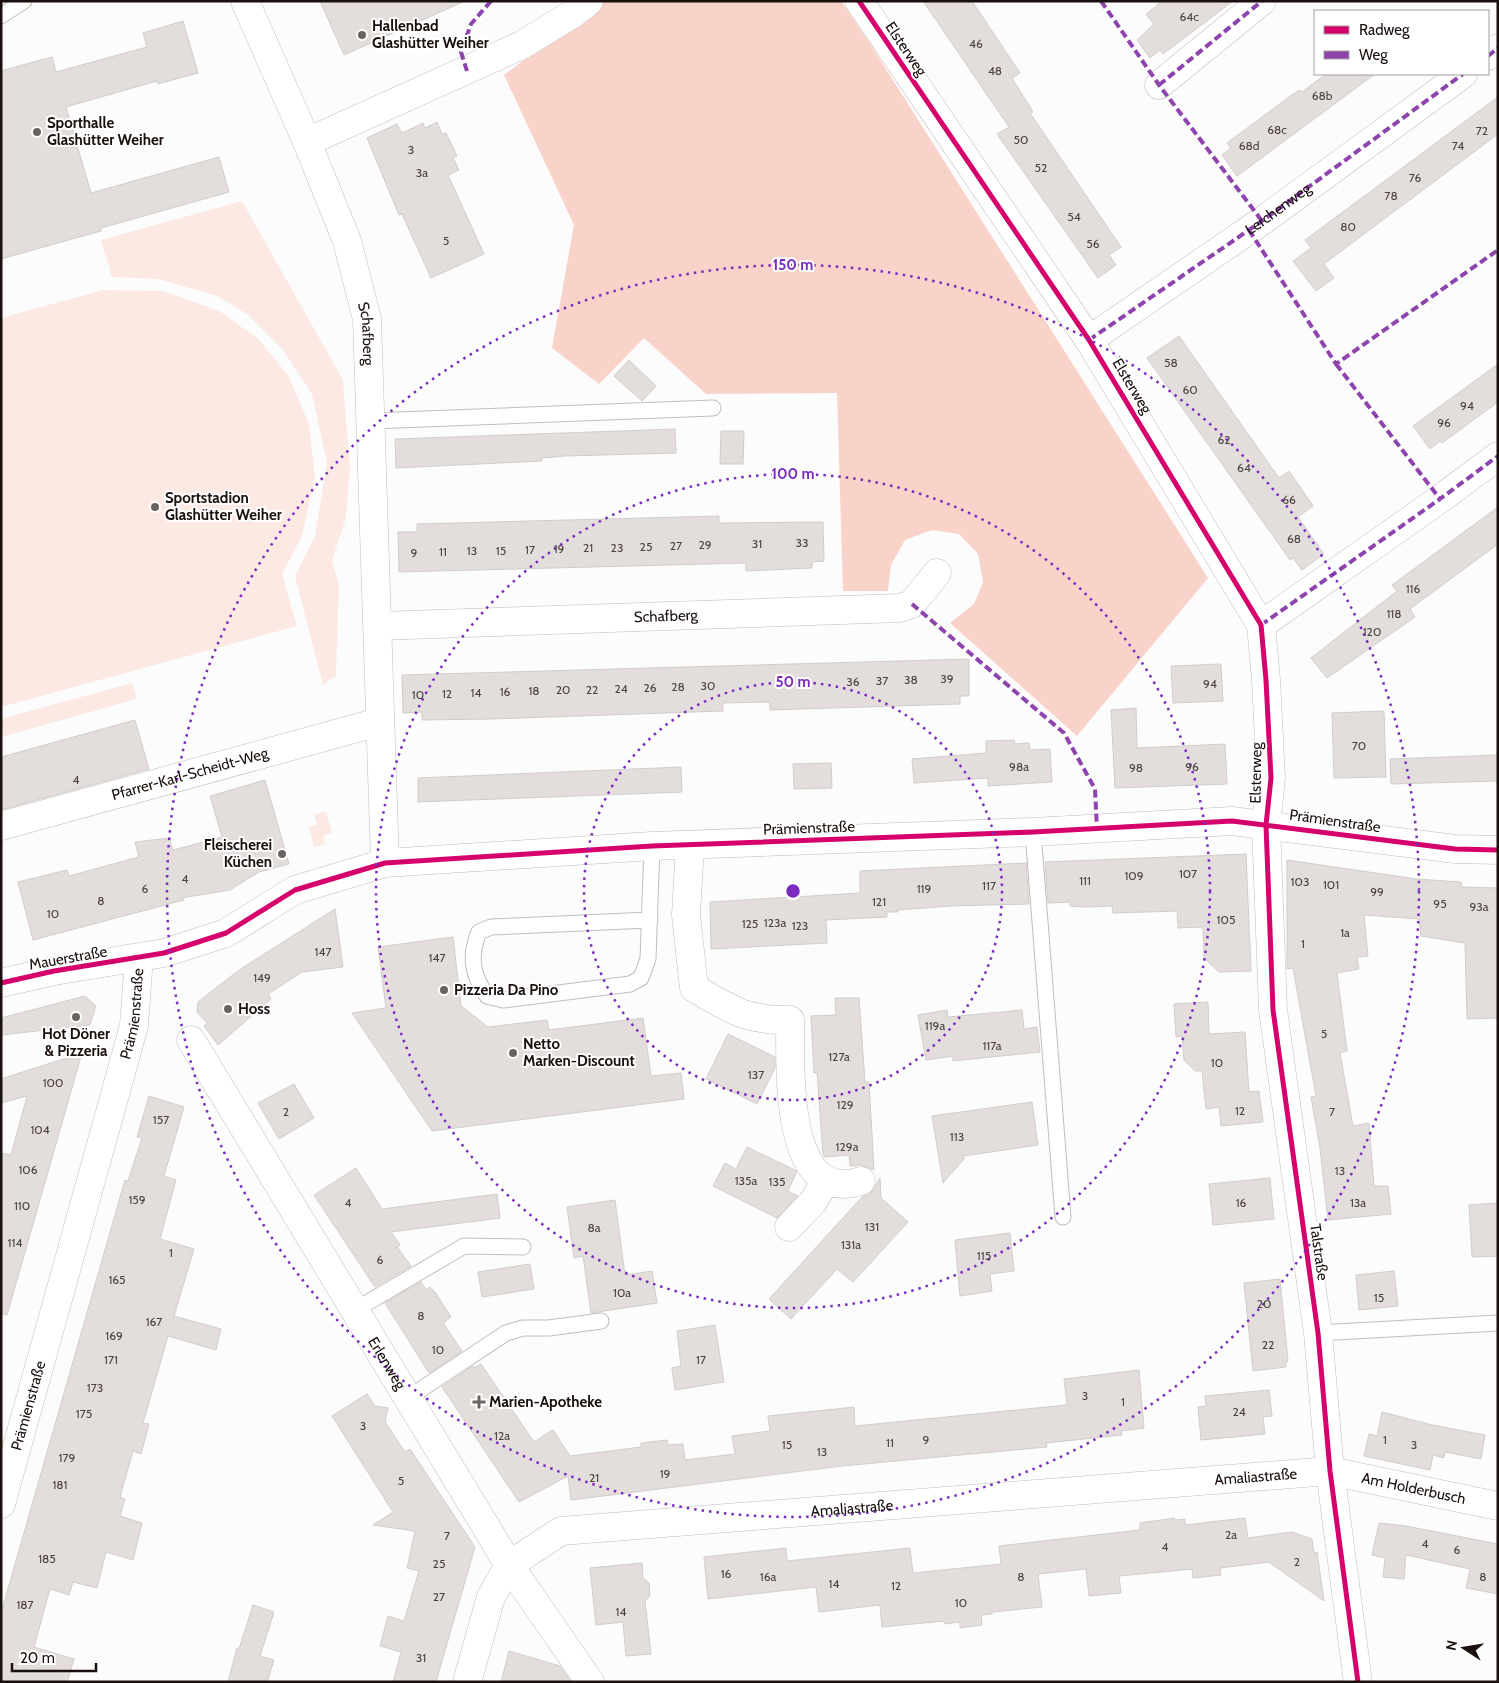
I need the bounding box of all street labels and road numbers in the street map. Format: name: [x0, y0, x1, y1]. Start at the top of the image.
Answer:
street label: Elsterweg: [881, 19, 931, 80]
street label: Lerchenweg: [1242, 179, 1315, 239]
street label: Schafberg: [354, 300, 378, 366]
street label: Elsterweg: [1108, 355, 1156, 417]
street label: Schafberg: [634, 606, 699, 626]
street label: Elsterweg: [1246, 742, 1266, 804]
street label: Pfarrer-Karl-Scheidt-Weg: [110, 744, 271, 804]
street label: Prämienstraße: [1288, 806, 1382, 836]
street label: Prämienstraße: [763, 817, 856, 839]
street label: Mauerstraße: [28, 942, 109, 974]
street label: Prämienstraße: [116, 967, 147, 1061]
street label: Talstraße: [1306, 1222, 1332, 1282]
street label: Erlenweg: [364, 1334, 410, 1393]
street label: Prämienstraße: [7, 1359, 49, 1453]
street label: Amaliastraße: [1214, 1465, 1298, 1489]
street label: Am Holderbusch: [1360, 1469, 1467, 1508]
street label: Amaliastraße: [810, 1496, 894, 1520]

